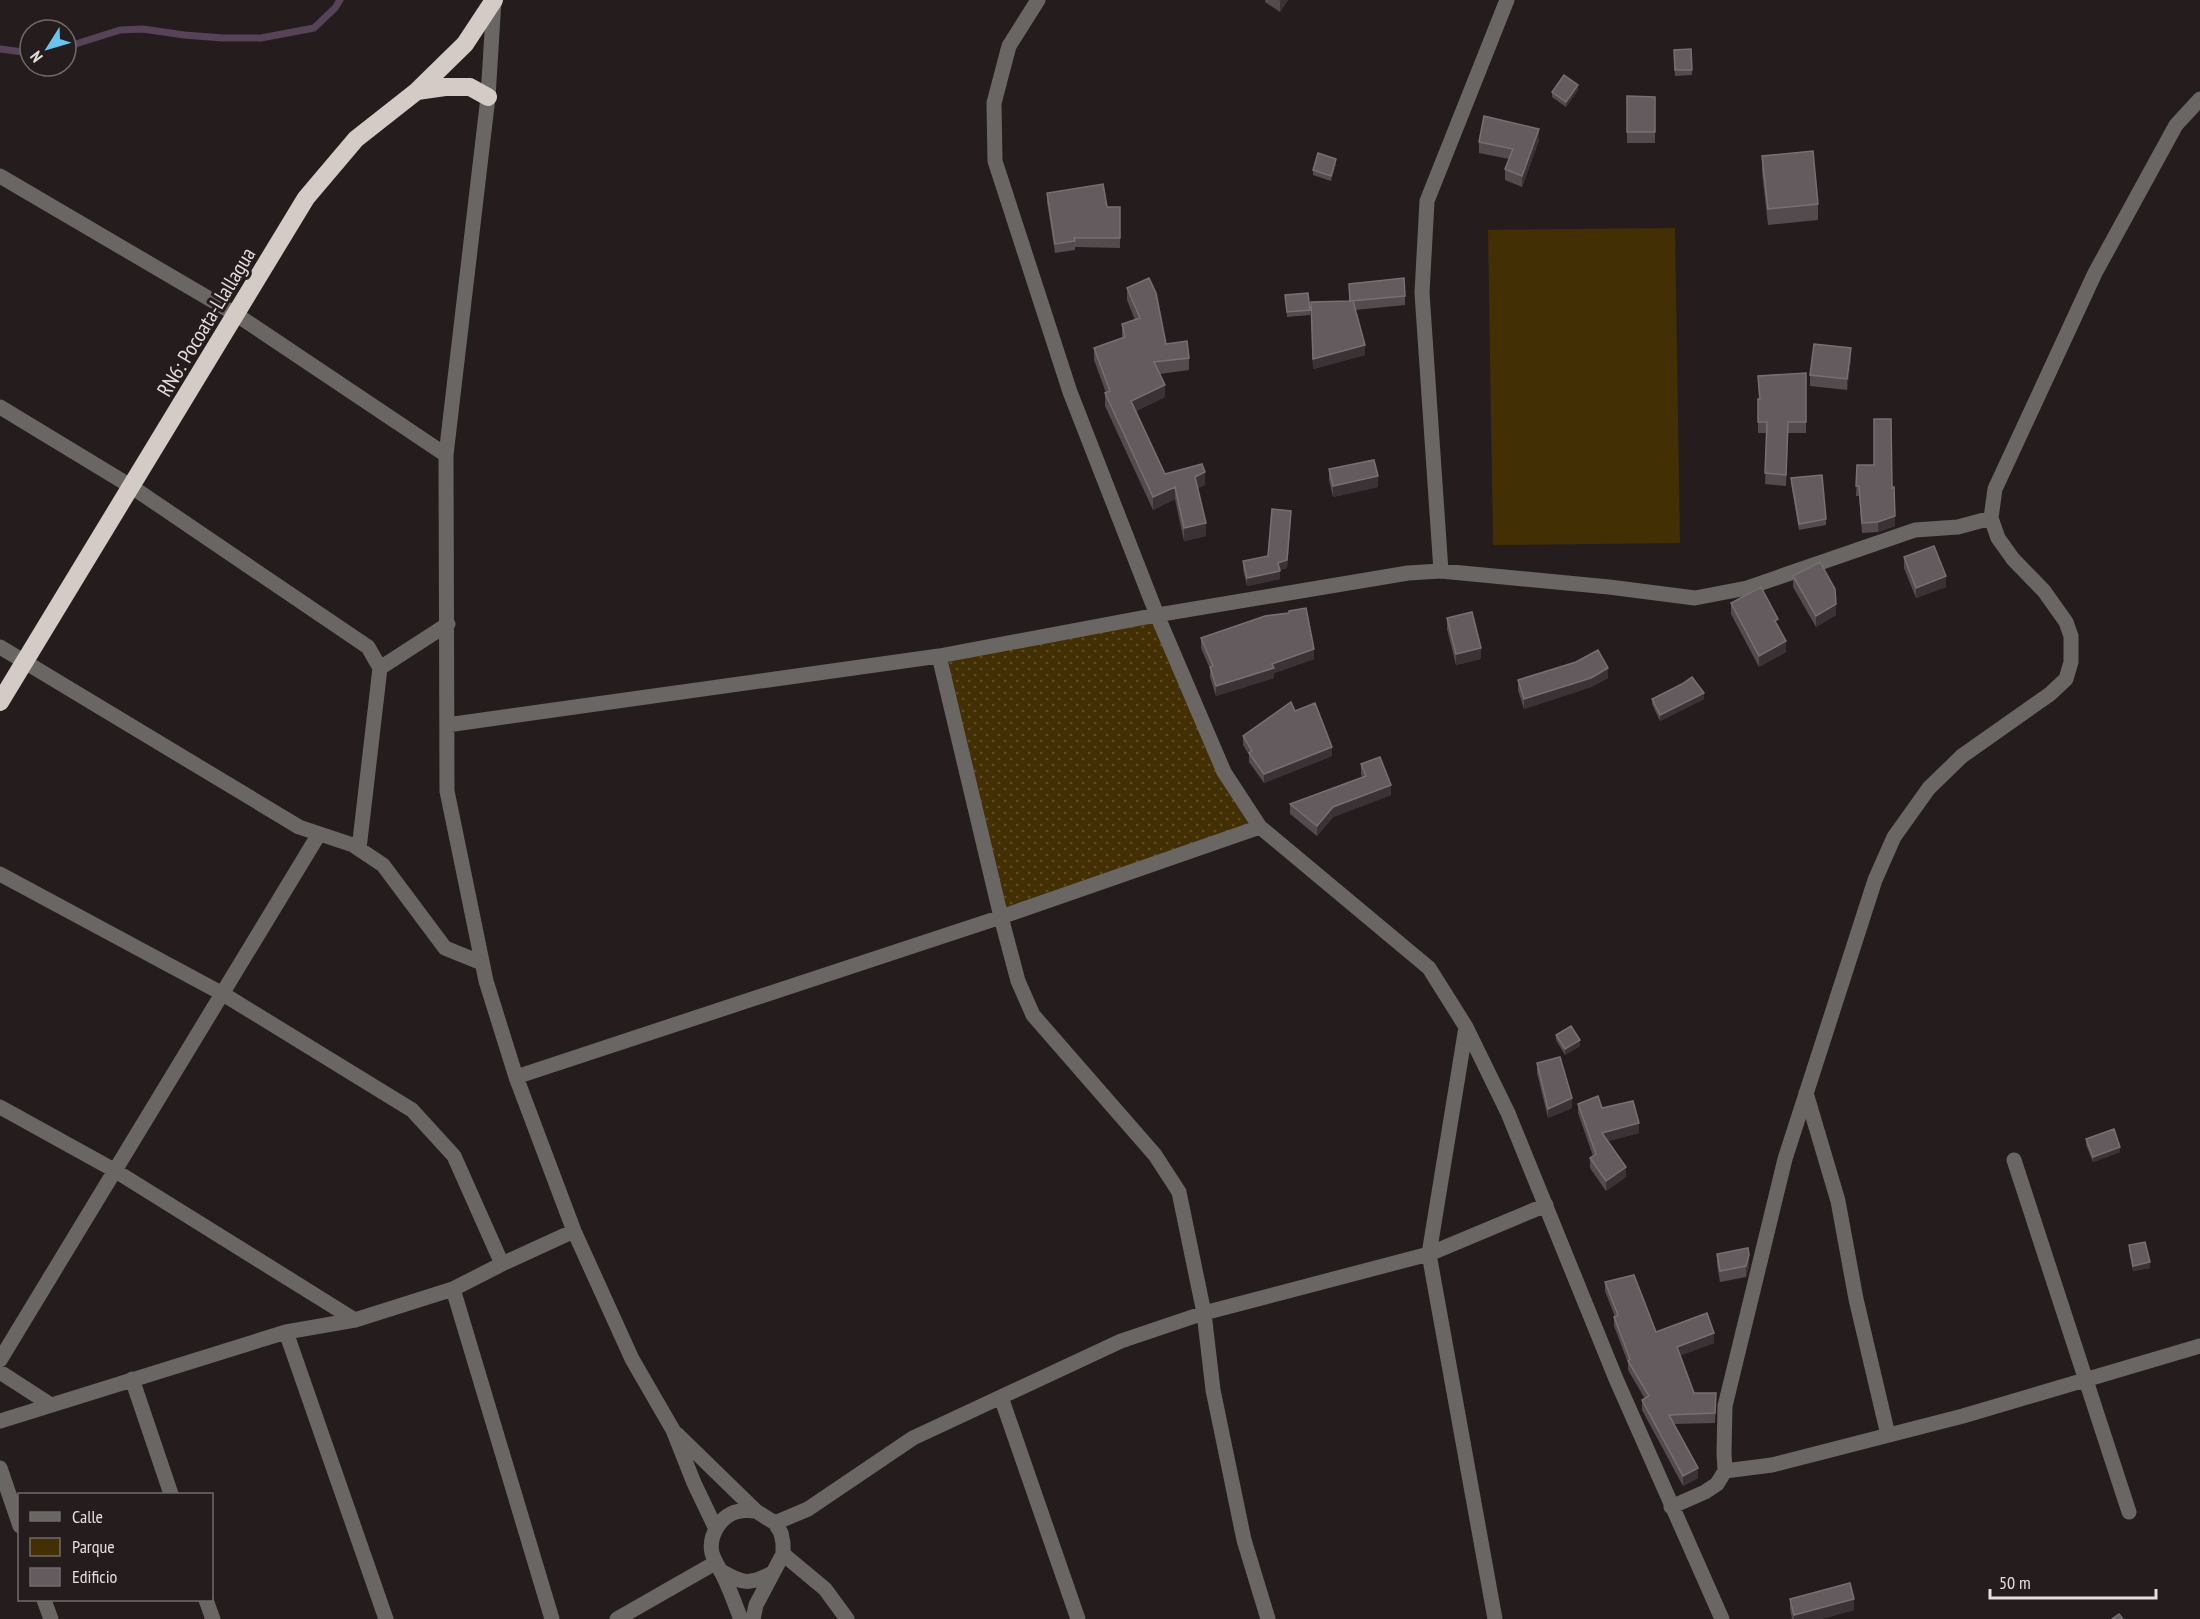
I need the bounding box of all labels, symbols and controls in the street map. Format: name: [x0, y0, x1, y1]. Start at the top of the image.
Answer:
north arrow: [18, 18, 78, 78]
text: N: [25, 48, 47, 66]
street label: RN6: Pocoata-Llallagua: [151, 243, 261, 401]
legend: [18, 1493, 213, 1601]
text: Calle: [72, 1505, 103, 1528]
text: Parque: [72, 1535, 115, 1558]
scale bar: [1990, 1562, 2156, 1600]
text: Edificio: [72, 1565, 118, 1588]
text: 50 m: [1999, 1571, 2031, 1594]

